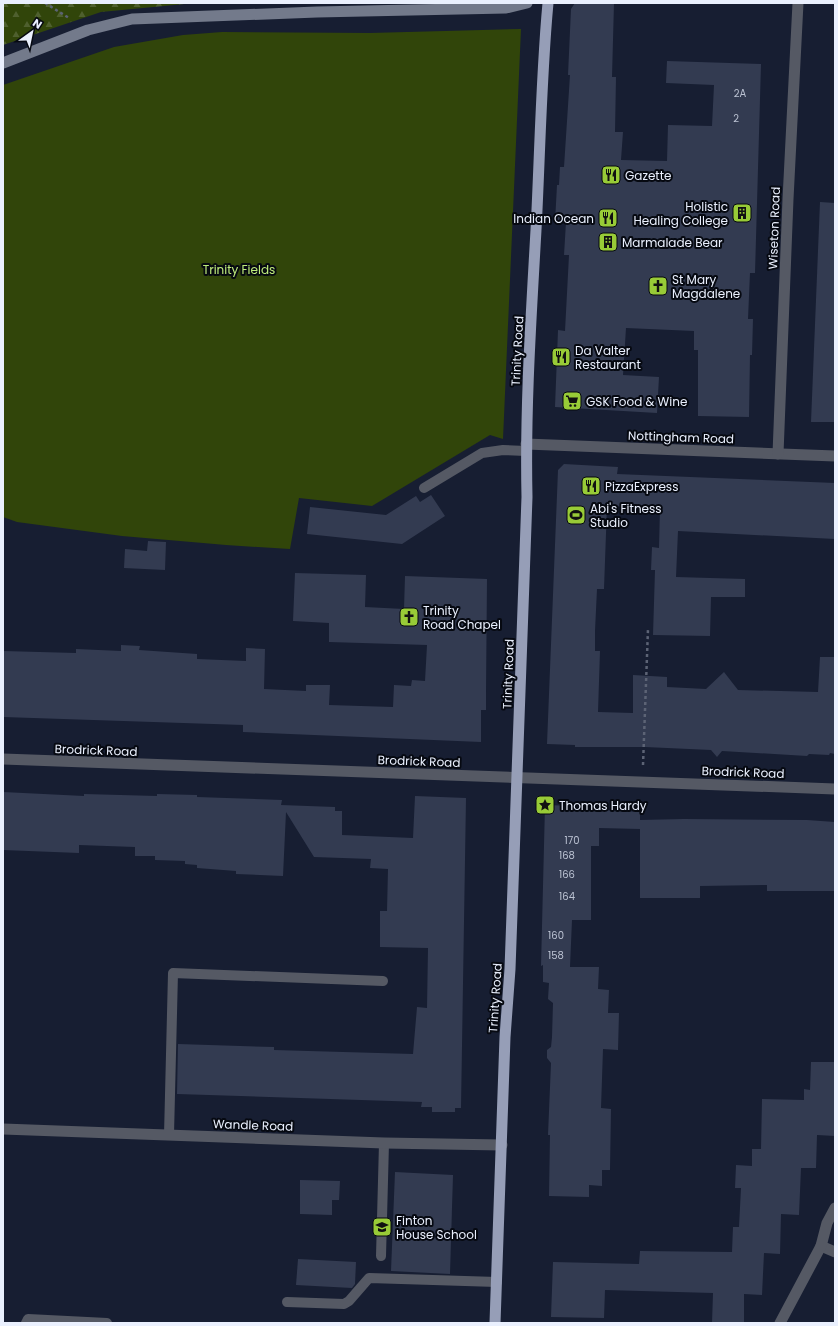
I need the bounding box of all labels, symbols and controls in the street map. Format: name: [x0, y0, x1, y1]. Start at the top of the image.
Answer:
north arrow: [12, 12, 52, 52]
text: N: [30, 15, 45, 33]
house number: 2A: [734, 86, 747, 101]
house number: 2: [733, 111, 739, 126]
restaurant icon: Gazette: [600, 164, 622, 186]
place label: Gazette: [625, 167, 672, 184]
street label: Wiseton Road: [764, 186, 784, 270]
place label: Holistic Healing College: [633, 198, 728, 229]
building icon: Holistic Healing College: [731, 202, 753, 224]
restaurant icon: Indian Ocean: [597, 207, 619, 229]
place label: Indian Ocean: [513, 210, 594, 227]
building icon: Marmalade Bear: [597, 231, 619, 253]
place label: Marmalade Bear: [622, 234, 723, 251]
park label: Trinity Fields: [203, 261, 275, 278]
place label: St Mary Magdalene: [672, 271, 740, 302]
church icon: St Mary Magdalene: [647, 275, 669, 297]
street label: Trinity Road: [507, 316, 527, 386]
place label: Da Valter Restaurant: [575, 342, 641, 373]
restaurant icon: Da Valter Restaurant: [550, 346, 572, 368]
supermarket icon: GSK Food & Wine: [561, 390, 583, 412]
place label: GSK Food & Wine: [586, 393, 687, 410]
street label: Nottingham Road: [628, 427, 734, 447]
restaurant icon: PizzaExpress: [580, 475, 602, 497]
place label: PizzaExpress: [605, 478, 678, 495]
place label: Abi's Fitness Studio: [590, 500, 662, 531]
sports icon: Abi's Fitness Studio: [565, 504, 587, 526]
place label: Trinity Road Chapel: [423, 602, 501, 633]
church icon: Trinity Road Chapel: [398, 606, 420, 628]
street label: Trinity Road: [498, 639, 518, 709]
street label: Brodrick Road: [54, 740, 138, 760]
street label: Brodrick Road: [377, 751, 461, 771]
street label: Brodrick Road: [701, 762, 785, 782]
place icon: Thomas Hardy: [534, 794, 556, 816]
place label: Thomas Hardy: [559, 797, 647, 814]
house number: 170: [565, 833, 579, 848]
house number: 168: [559, 848, 575, 863]
house number: 166: [559, 867, 575, 882]
house number: 164: [559, 889, 575, 904]
house number: 160: [548, 928, 564, 943]
house number: 158: [548, 948, 564, 963]
street label: Trinity Road: [484, 962, 506, 1034]
street label: Wandle Road: [213, 1115, 293, 1135]
place label: Finton House School: [396, 1212, 477, 1243]
school or university icon: Finton House School: [371, 1216, 393, 1238]

